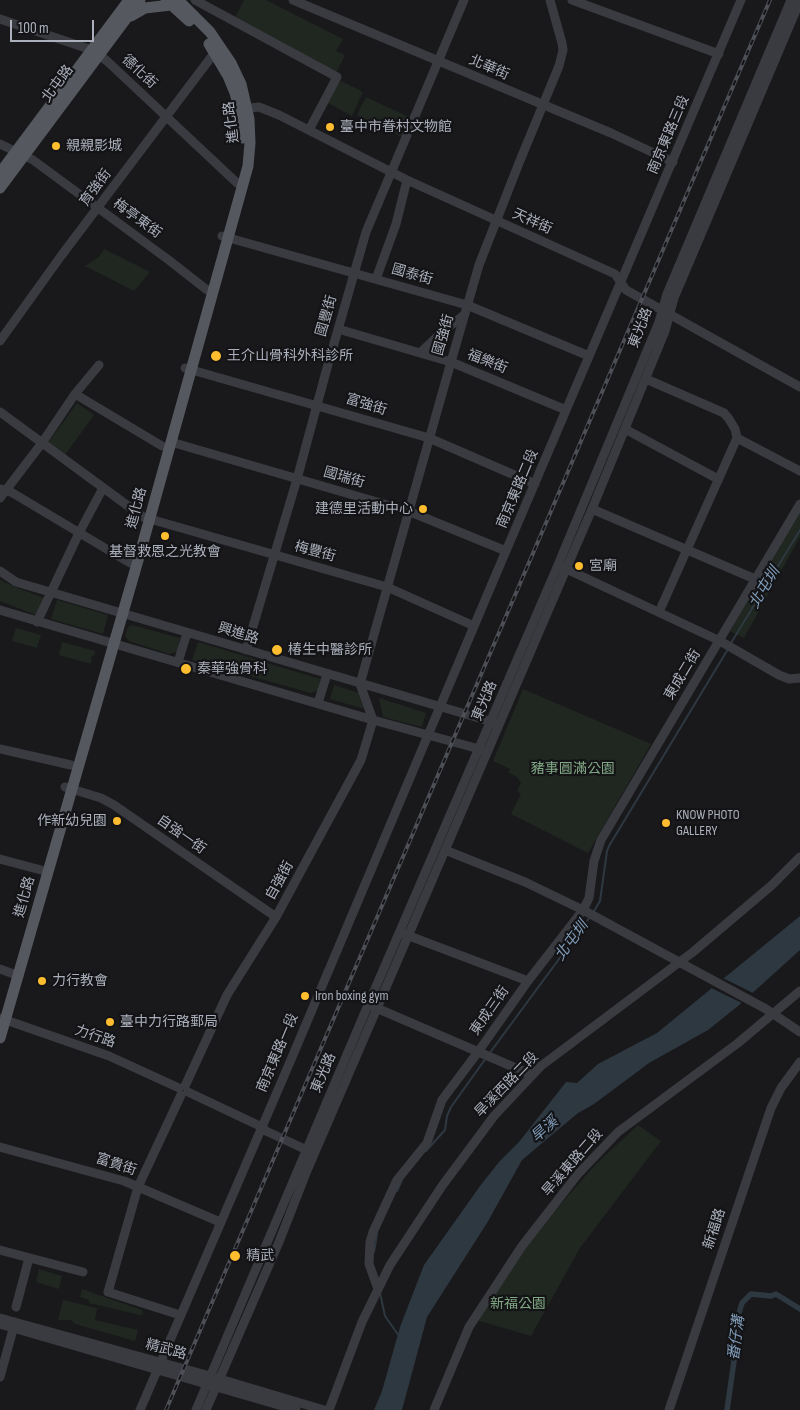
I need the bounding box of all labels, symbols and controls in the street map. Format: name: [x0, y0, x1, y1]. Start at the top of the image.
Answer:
scale bar: [12, 10, 96, 42]
text: 100 m: [18, 19, 49, 38]
street label: 德化街: [118, 52, 160, 92]
street label: 北華街: [466, 52, 512, 84]
street label: 北屯路: [39, 62, 77, 106]
street label: 南京東路三段: [645, 93, 693, 177]
street label: 進化路: [221, 100, 243, 144]
place label: 臺中市眷村文物館: [340, 119, 452, 135]
marker: 臺中市眷村文物館: [324, 121, 336, 133]
place label: 親親影城: [66, 138, 122, 154]
marker: 親親影城: [50, 140, 62, 152]
street label: 育強街: [77, 166, 115, 210]
street label: 梅亭東街: [109, 196, 165, 242]
street label: 天祥街: [509, 206, 555, 238]
street label: 國泰街: [389, 261, 435, 289]
street label: 國豐街: [313, 293, 341, 339]
street label: 東光路: [626, 305, 656, 351]
street label: 國強街: [430, 312, 458, 358]
street label: 福樂街: [464, 346, 510, 378]
place label: 王介山骨科外科診所: [227, 348, 353, 364]
marker: 王介山骨科外科診所: [209, 349, 223, 363]
street label: 富強街: [343, 391, 389, 419]
street label: 南京東路二段: [494, 447, 542, 531]
street label: 國瑞街: [321, 464, 367, 492]
street label: 進化路: [123, 486, 151, 530]
place label: 建德里活動中心: [315, 501, 413, 517]
marker: 建德里活動中心: [417, 503, 429, 515]
marker: 基督救恩之光教會: [159, 530, 171, 542]
street label: 梅豐街: [293, 538, 337, 566]
place label: 基督救恩之光教會: [109, 544, 221, 560]
place label: 宮廟: [589, 558, 617, 574]
marker: 宮廟: [573, 560, 585, 572]
water label: 北屯圳: [746, 564, 784, 612]
street label: 興進路: [215, 620, 261, 648]
place label: 椿生中醫診所: [288, 642, 372, 658]
marker: 椿生中醫診所: [270, 643, 284, 657]
street label: 東成二街: [661, 647, 705, 703]
place label: 秦華強骨科: [197, 661, 267, 677]
marker: 秦華強骨科: [179, 662, 193, 676]
street label: 東光路: [469, 678, 501, 724]
park label: 豬事圓滿公園: [531, 761, 615, 777]
place label: KNOW PHOTO GALLERY: [676, 807, 740, 840]
street label: 自強一街: [153, 812, 209, 858]
place label: 作新幼兒園: [37, 813, 107, 829]
marker: 作新幼兒園: [111, 815, 123, 827]
marker: KNOW PHOTO GALLERY: [660, 817, 672, 829]
street label: 自強街: [262, 859, 298, 903]
street label: 進化路: [11, 874, 39, 920]
water label: 北屯圳: [551, 918, 593, 964]
place label: 力行教會: [52, 973, 108, 989]
marker: 力行教會: [36, 975, 48, 987]
street label: 東成三街: [467, 983, 513, 1039]
place label: Iron boxing gym: [315, 988, 389, 1004]
marker: Iron boxing gym: [299, 990, 311, 1002]
street label: 南京東路一段: [254, 1011, 302, 1095]
place label: 臺中力行路郵局: [120, 1014, 218, 1030]
marker: 臺中力行路郵局: [104, 1016, 116, 1028]
street label: 力行路: [72, 1022, 118, 1052]
street label: 旱溪西路二段: [472, 1049, 542, 1121]
street label: 東光路: [308, 1050, 340, 1096]
water label: 旱溪: [528, 1113, 562, 1147]
street label: 旱溪東路二段: [539, 1126, 607, 1200]
street label: 富貴街: [93, 1151, 139, 1179]
street label: 新福路: [701, 1206, 729, 1252]
place label: 精武: [246, 1248, 274, 1264]
marker: 精武: [228, 1249, 242, 1263]
park label: 新福公園: [490, 1296, 546, 1312]
water label: 番仔溝: [725, 1315, 749, 1361]
street label: 精武路: [144, 1336, 188, 1364]

